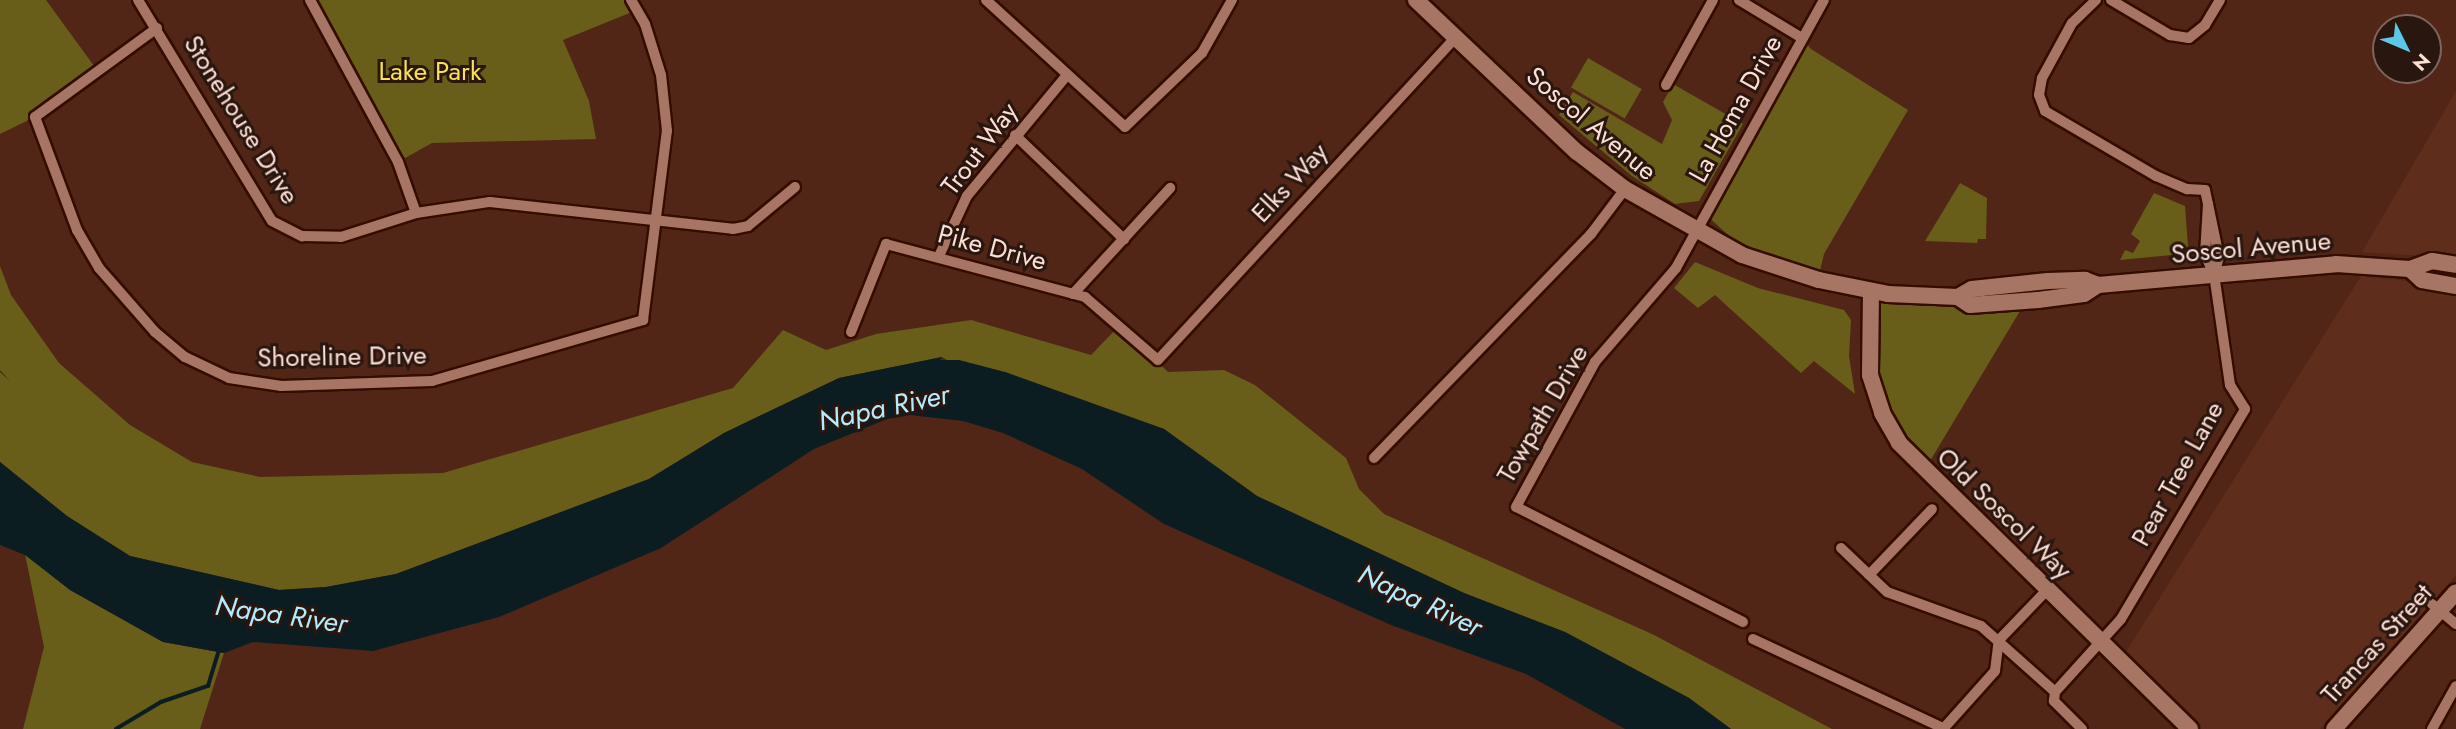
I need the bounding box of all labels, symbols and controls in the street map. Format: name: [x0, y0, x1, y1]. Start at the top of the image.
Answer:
north arrow: [2372, 14, 2442, 84]
street label: Stonehouse Drive: [177, 30, 305, 210]
street label: La Homa Drive: [1683, 30, 1789, 188]
text: N: [2406, 48, 2436, 77]
park label: Lake Park: [379, 56, 481, 88]
street label: Soscol Avenue: [1520, 61, 1662, 187]
street label: Trout Way: [935, 97, 1025, 201]
street label: Elks Way: [1246, 137, 1334, 229]
street label: Pike Drive: [934, 219, 1050, 277]
street label: Soscol Avenue: [2170, 225, 2332, 271]
street label: Shoreline Drive: [257, 340, 427, 374]
street label: Towpath Drive: [1491, 340, 1595, 488]
water label: Napa River: [815, 378, 953, 438]
street label: Pear Tree Lane: [2125, 396, 2231, 552]
street label: Old Soscol Way: [1930, 442, 2078, 586]
water label: Napa River: [1353, 558, 1487, 644]
street label: Trancas Street: [2315, 578, 2439, 710]
water label: Napa River: [213, 589, 349, 641]

